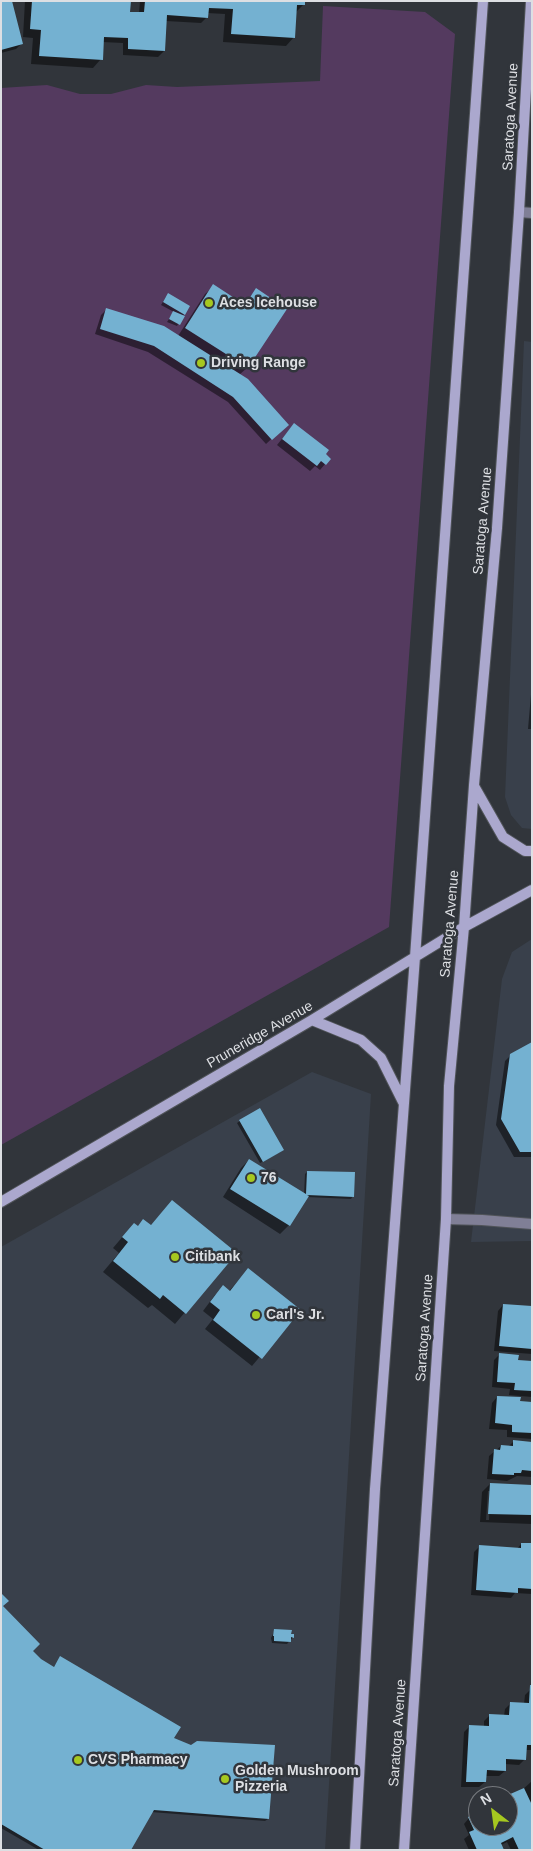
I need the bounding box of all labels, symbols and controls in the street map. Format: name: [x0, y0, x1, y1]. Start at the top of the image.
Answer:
street label: Saratoga Avenue: [500, 63, 522, 171]
place label: Aces Icehouse: [219, 295, 317, 311]
marker: Aces Icehouse: [203, 297, 215, 309]
place label: Driving Range: [211, 355, 306, 371]
marker: Driving Range: [195, 357, 207, 369]
street label: Saratoga Avenue: [470, 467, 496, 575]
street label: Saratoga Avenue: [437, 870, 463, 978]
street label: Pruneridge Avenue: [204, 998, 316, 1072]
place label: 76: [261, 1170, 277, 1186]
marker: 76: [245, 1172, 257, 1184]
place label: Citibank: [185, 1249, 240, 1265]
marker: Citibank: [169, 1251, 181, 1263]
street label: Saratoga Avenue: [413, 1274, 437, 1382]
place label: Carl's Jr.: [266, 1307, 325, 1323]
marker: Carl's Jr.: [250, 1309, 262, 1321]
street label: Saratoga Avenue: [386, 1679, 410, 1787]
place label: CVS Pharmacy: [88, 1752, 188, 1768]
marker: CVS Pharmacy: [72, 1754, 84, 1766]
place label: Golden Mushroom Pizzeria: [235, 1763, 359, 1795]
marker: Golden Mushroom Pizzeria: [219, 1773, 231, 1785]
north arrow: [468, 1786, 518, 1836]
text: N: [478, 1789, 494, 1808]

